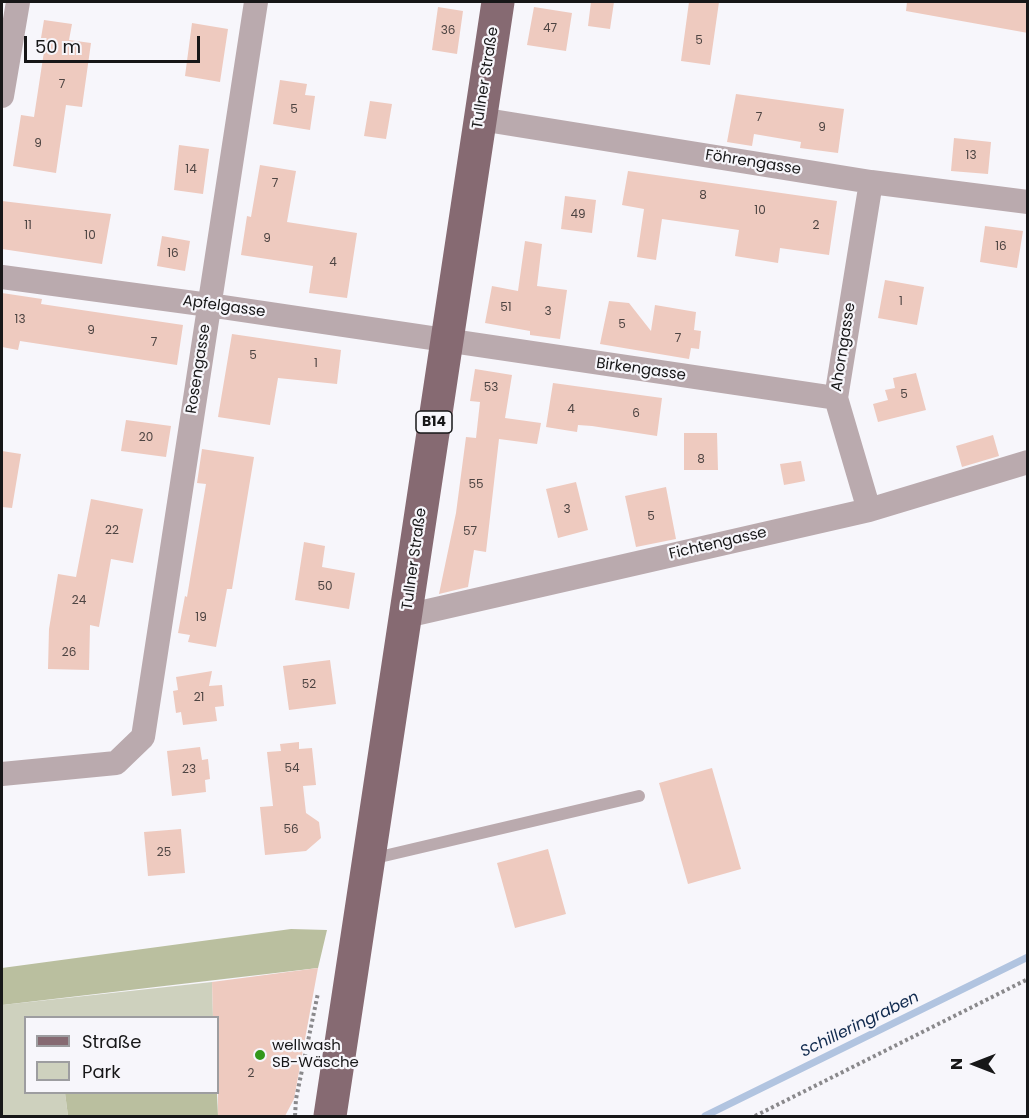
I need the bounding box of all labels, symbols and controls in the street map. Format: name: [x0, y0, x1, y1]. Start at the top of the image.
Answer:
house number: 47: [543, 22, 557, 36]
scale bar: [27, 24, 202, 62]
house number: 36: [441, 24, 455, 38]
street label: Tullner Straße: [469, 26, 503, 130]
text: 50 m: [35, 34, 81, 59]
house number: 5: [695, 34, 703, 48]
house number: 7: [59, 78, 65, 92]
house number: 5: [290, 103, 298, 117]
house number: 7: [756, 111, 762, 125]
house number: 9: [818, 121, 826, 135]
house number: 9: [34, 137, 42, 151]
street label: Föhrengasse: [704, 147, 802, 179]
house number: 13: [966, 149, 976, 163]
house number: 14: [185, 163, 197, 177]
house number: 7: [272, 177, 278, 191]
house number: 8: [699, 189, 707, 203]
house number: 10: [754, 204, 766, 218]
house number: 49: [570, 208, 586, 222]
house number: 11: [24, 219, 32, 233]
house number: 2: [813, 219, 819, 233]
house number: 10: [84, 229, 96, 243]
house number: 9: [263, 232, 271, 246]
house number: 16: [995, 240, 1007, 254]
house number: 16: [167, 247, 179, 261]
house number: 4: [329, 256, 337, 270]
street label: Apfelgasse: [181, 292, 267, 322]
house number: 1: [899, 295, 903, 309]
house number: 51: [500, 301, 512, 315]
street label: Ahorngasse: [828, 301, 860, 393]
house number: 3: [544, 305, 552, 319]
house number: 13: [15, 313, 25, 327]
house number: 5: [618, 318, 626, 332]
street label: Rosengasse: [183, 323, 215, 415]
house number: 9: [87, 324, 95, 338]
house number: 7: [675, 332, 681, 346]
house number: 7: [151, 336, 157, 350]
house number: 5: [249, 349, 257, 363]
street label: Birkengasse: [595, 355, 687, 385]
house number: 1: [314, 357, 318, 371]
house number: 53: [484, 381, 498, 395]
house number: 5: [900, 388, 908, 402]
house number: 4: [567, 403, 575, 417]
house number: 6: [632, 407, 640, 421]
road number: B14: [416, 411, 452, 433]
house number: 20: [139, 431, 153, 445]
house number: 8: [697, 453, 705, 467]
house number: 55: [468, 478, 484, 492]
house number: 3: [563, 503, 571, 517]
street label: Tullner Straße: [399, 507, 431, 611]
house number: 5: [647, 510, 655, 524]
house number: 22: [105, 524, 119, 538]
street label: Fichtengasse: [667, 524, 769, 564]
house number: 57: [463, 525, 477, 539]
house number: 50: [317, 580, 333, 594]
house number: 24: [72, 594, 86, 608]
house number: 19: [195, 611, 207, 625]
house number: 26: [62, 646, 76, 660]
house number: 52: [302, 678, 316, 692]
house number: 21: [194, 691, 204, 705]
house number: 54: [284, 762, 300, 776]
house number: 23: [182, 763, 196, 777]
house number: 56: [283, 823, 299, 837]
house number: 25: [157, 846, 171, 860]
water label: Schilleringraben: [797, 988, 923, 1062]
legend: [24, 1016, 219, 1094]
text: Straße: [82, 1029, 141, 1054]
north arrow: [945, 1034, 1005, 1094]
place label: wellwash SB-Wäsche: [272, 1037, 359, 1072]
marker: wellwash SB-Wäsche: [253, 1048, 267, 1062]
text: N: [945, 1058, 968, 1070]
text: Park: [82, 1059, 121, 1084]
house number: 2: [248, 1067, 254, 1081]

